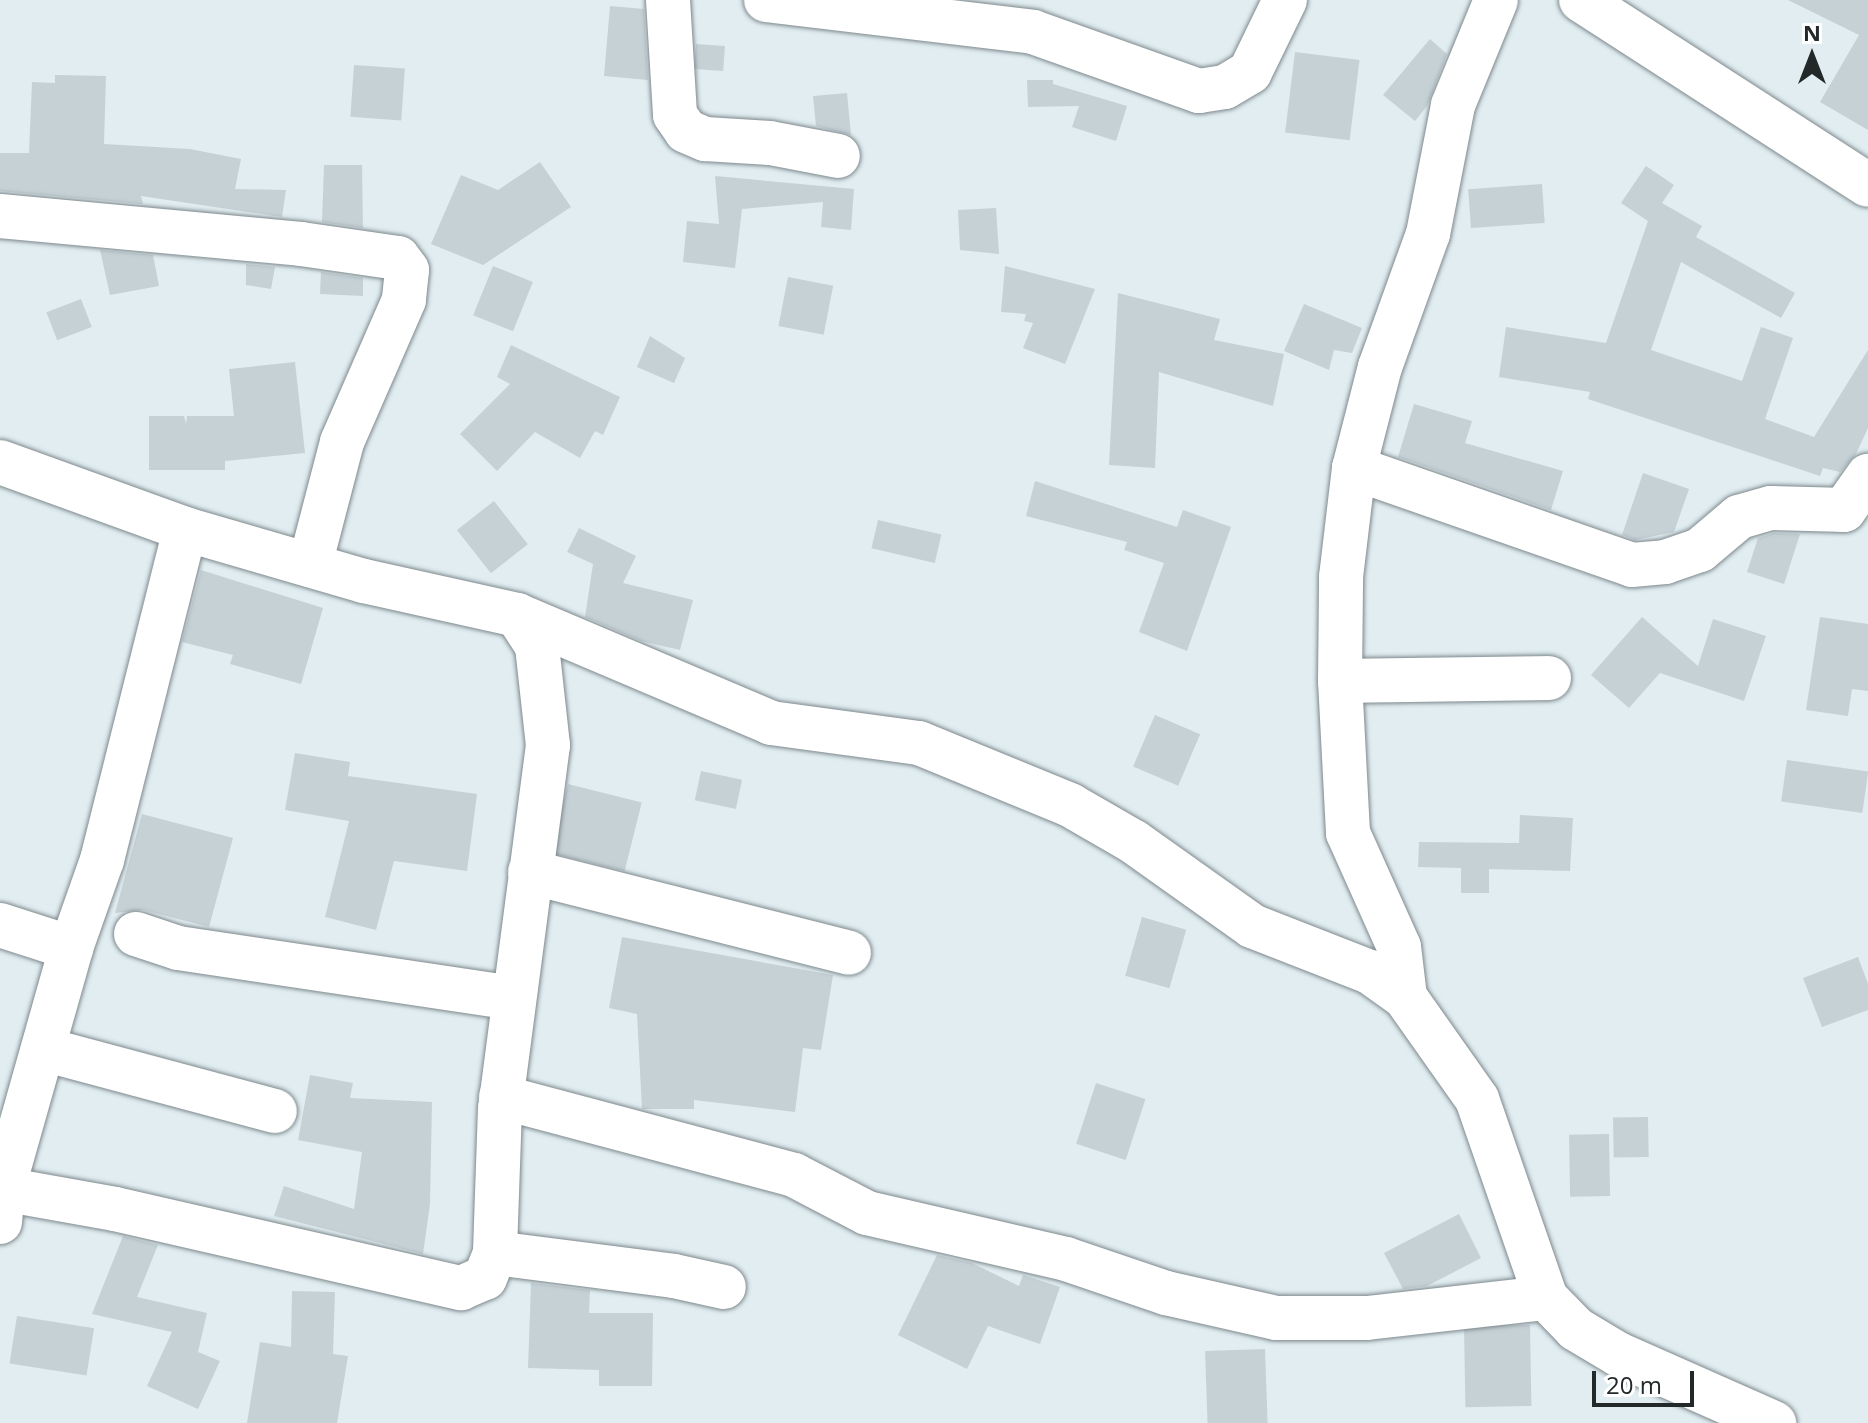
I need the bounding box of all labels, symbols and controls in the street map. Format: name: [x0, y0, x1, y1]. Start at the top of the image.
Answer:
north arrow: [1772, 16, 1852, 96]
text: N: [1803, 17, 1821, 47]
scale bar: [1596, 1355, 1698, 1405]
text: 20 m: [1606, 1368, 1662, 1401]

